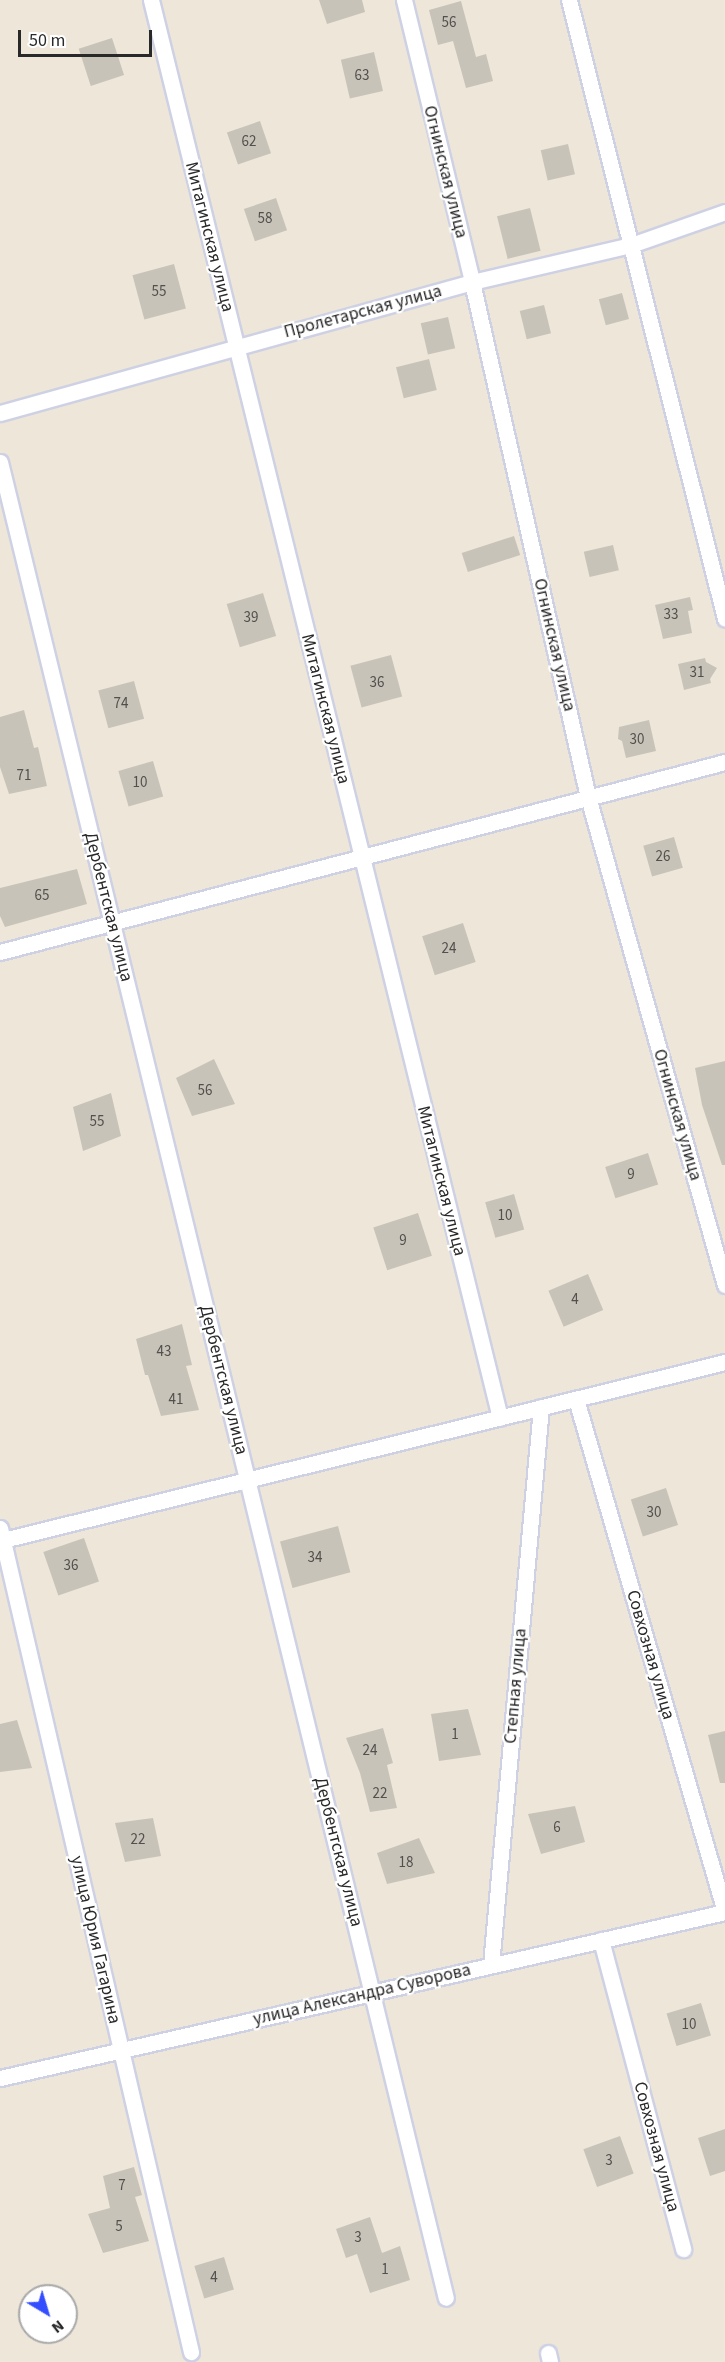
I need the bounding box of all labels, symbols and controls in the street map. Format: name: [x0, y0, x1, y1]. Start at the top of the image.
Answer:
house number: 56: [442, 14, 456, 32]
scale bar: [21, 18, 154, 56]
text: 50 m: [29, 28, 65, 53]
house number: 63: [355, 67, 369, 85]
street label: Огнинская улица: [418, 103, 472, 241]
house number: 62: [242, 133, 256, 151]
street label: Митагинская улица: [180, 160, 238, 314]
house number: 58: [258, 210, 272, 228]
street label: Пролетарская улица: [282, 281, 444, 343]
house number: 55: [152, 283, 166, 301]
street label: Огнинская улица: [528, 576, 580, 714]
house number: 33: [664, 606, 678, 624]
house number: 39: [244, 609, 258, 627]
street label: Митагинская улица: [296, 632, 354, 786]
house number: 31: [690, 664, 704, 682]
house number: 36: [370, 674, 384, 692]
house number: 74: [114, 695, 128, 713]
house number: 30: [630, 731, 644, 749]
house number: 71: [17, 767, 31, 785]
house number: 10: [133, 774, 147, 792]
street label: Дербентская улица: [79, 830, 137, 984]
house number: 26: [656, 848, 670, 866]
house number: 65: [35, 887, 49, 905]
house number: 24: [442, 940, 456, 958]
street label: Огнинская улица: [648, 1047, 706, 1183]
house number: 56: [198, 1082, 212, 1100]
street label: Митагинская улица: [412, 1104, 470, 1258]
house number: 55: [90, 1113, 104, 1131]
house number: 9: [627, 1166, 635, 1184]
house number: 10: [498, 1207, 512, 1225]
house number: 9: [399, 1232, 407, 1250]
house number: 4: [571, 1291, 579, 1309]
street label: Дербентская улица: [194, 1303, 252, 1457]
house number: 43: [157, 1343, 171, 1361]
house number: 41: [169, 1391, 183, 1409]
house number: 30: [647, 1504, 661, 1522]
house number: 34: [308, 1549, 322, 1567]
house number: 36: [64, 1557, 78, 1575]
street label: Совхозная улица: [621, 1588, 679, 1722]
street label: Степная улица: [500, 1627, 532, 1745]
house number: 1: [451, 1726, 459, 1744]
house number: 24: [363, 1742, 377, 1760]
street label: Дербентская улица: [309, 1775, 367, 1929]
house number: 22: [373, 1785, 387, 1803]
house number: 6: [553, 1819, 561, 1837]
house number: 22: [131, 1831, 145, 1849]
street label: улица Юрия Гагарина: [65, 1854, 125, 2026]
house number: 18: [399, 1854, 413, 1872]
street label: улица Александра Суворова: [251, 1959, 473, 2031]
house number: 10: [682, 2016, 696, 2034]
street label: Совхозная улица: [628, 2080, 684, 2214]
house number: 3: [605, 2152, 613, 2170]
house number: 7: [118, 2177, 126, 2195]
house number: 5: [115, 2218, 123, 2236]
house number: 3: [354, 2229, 362, 2247]
house number: 1: [381, 2261, 389, 2279]
house number: 4: [210, 2269, 218, 2287]
north arrow: [18, 2284, 78, 2344]
text: N: [47, 2315, 69, 2339]

